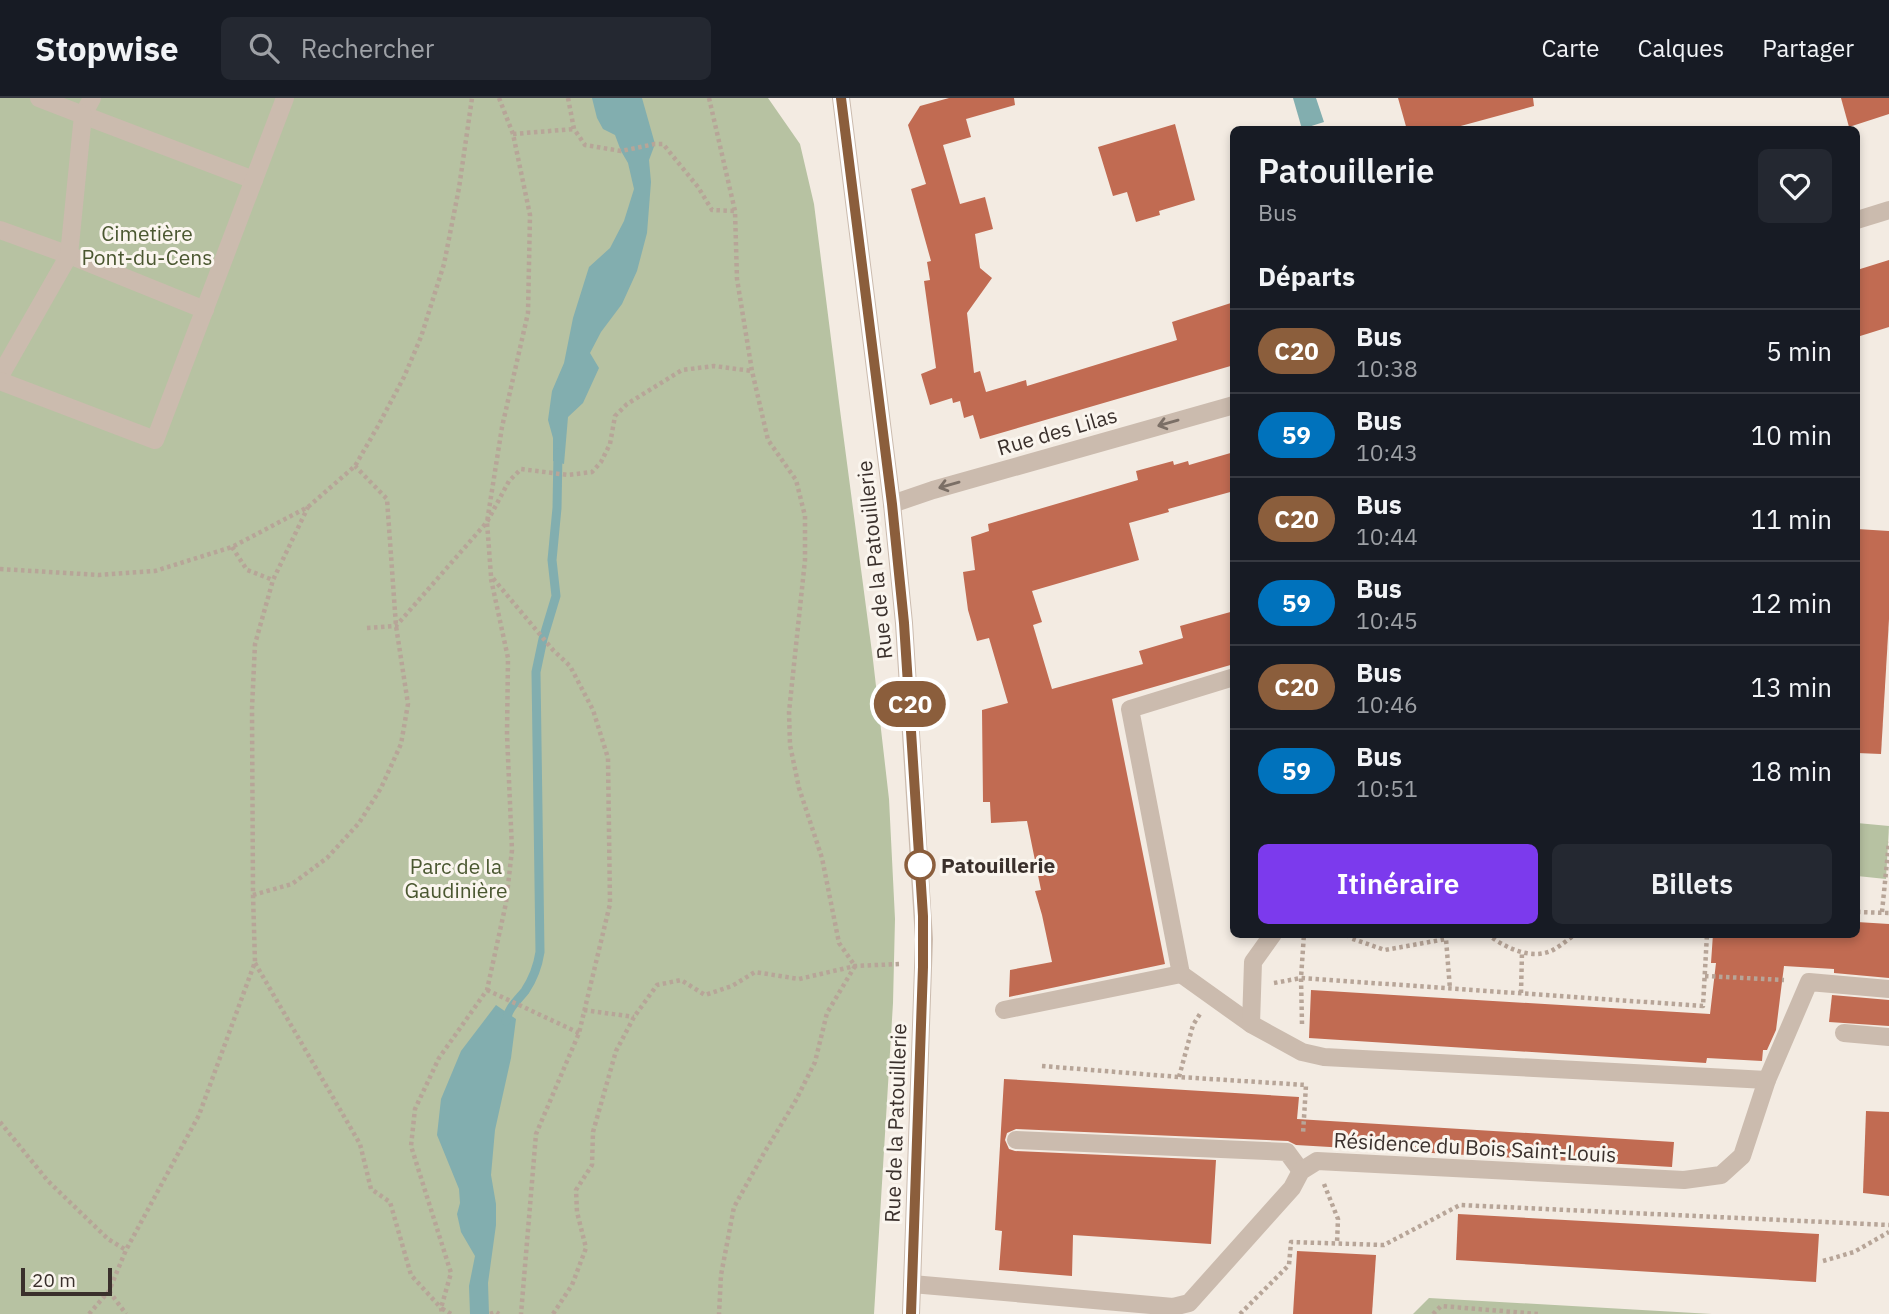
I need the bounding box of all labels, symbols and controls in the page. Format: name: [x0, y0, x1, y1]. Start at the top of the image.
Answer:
search box: [221, 17, 711, 80]
text: Stopwise: [35, 27, 179, 70]
icon: search: [245, 29, 283, 67]
text: Rechercher: [301, 31, 434, 65]
text: Carte: [1541, 32, 1600, 64]
text: Calques: [1638, 32, 1724, 64]
text: Partager: [1762, 32, 1854, 64]
text: Patouillerie: [1258, 149, 1434, 192]
button: heart: [1758, 149, 1832, 223]
text: Bus: [1258, 197, 1297, 227]
park label: Cimetière Pont-du-Cens: [81, 219, 213, 271]
text: Départs: [1258, 259, 1355, 293]
text: Bus: [1356, 319, 1402, 353]
text: 5 min: [1766, 334, 1832, 368]
text: C20: [1274, 335, 1319, 367]
text: 10:38: [1356, 353, 1418, 383]
street label: Rue des Lilas: [994, 400, 1120, 462]
text: Bus: [1356, 403, 1402, 437]
one-way arrow: [1157, 417, 1180, 430]
text: 10 min: [1751, 418, 1832, 452]
text: 59: [1282, 419, 1311, 451]
text: 10:43: [1356, 437, 1418, 467]
street label: Rue de la Patouillerie: [850, 459, 898, 661]
one-way arrow: [938, 479, 961, 492]
text: Bus: [1356, 487, 1402, 521]
text: 11 min: [1751, 502, 1832, 536]
text: C20: [1274, 503, 1319, 535]
text: 10:44: [1356, 521, 1418, 551]
text: Bus: [1356, 571, 1402, 605]
text: 12 min: [1751, 586, 1832, 620]
text: 59: [1282, 587, 1311, 619]
text: 10:45: [1356, 605, 1418, 635]
text: Bus: [1356, 655, 1402, 689]
text: 13 min: [1751, 670, 1832, 704]
text: C20: [1274, 671, 1319, 703]
line badge: C20: [870, 681, 950, 727]
text: C20: [888, 688, 932, 720]
text: 10:46: [1356, 689, 1418, 719]
text: Bus: [1356, 739, 1402, 773]
text: 18 min: [1751, 754, 1832, 788]
text: 59: [1282, 755, 1311, 787]
text: 10:51: [1356, 773, 1418, 803]
button: Itinéraire: [1258, 844, 1538, 924]
button: Billets: [1552, 844, 1832, 924]
marker: Patouillerie: [905, 850, 935, 880]
place label: Patouillerie: [941, 851, 1055, 879]
park label: Parc de la Gaudinière: [404, 852, 508, 904]
street label: Rue de la Patouillerie: [878, 1023, 912, 1223]
street label: Résidence du Bois Saint-Louis: [1333, 1126, 1617, 1168]
scale bar: [21, 1265, 112, 1297]
text: 20 m: [32, 1268, 76, 1292]

